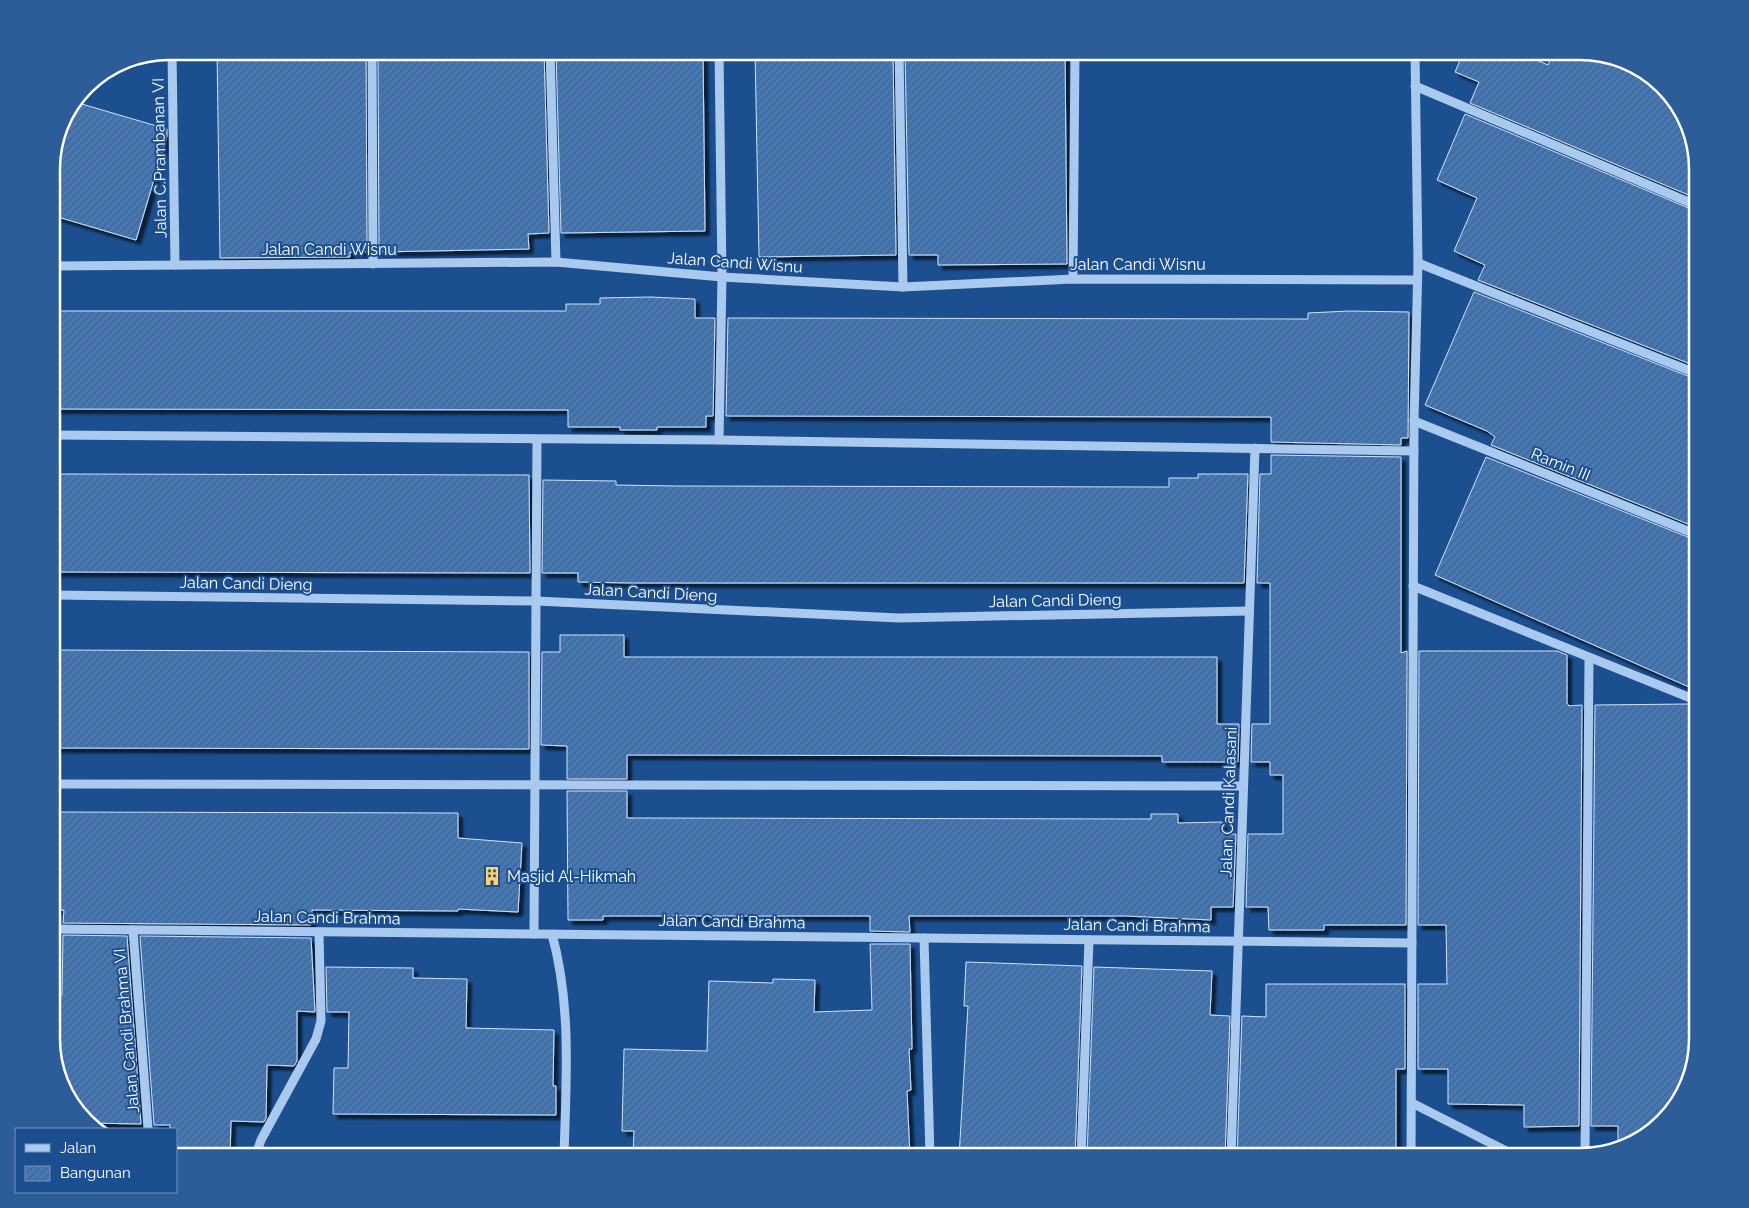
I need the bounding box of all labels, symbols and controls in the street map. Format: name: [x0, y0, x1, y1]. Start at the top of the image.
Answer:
street label: Jalan C.Prambanan VI: [149, 78, 170, 238]
street label: Jalan Candi Wisnu: [261, 240, 397, 259]
street label: Jalan Candi Wisnu: [667, 248, 803, 277]
street label: Jalan Candi Wisnu: [1070, 255, 1206, 274]
street label: Ramin III: [1528, 444, 1593, 485]
street label: Jalan Candi Dieng: [179, 573, 313, 594]
street label: Jalan Candi Dieng: [584, 580, 718, 605]
street label: Jalan Candi Dieng: [988, 590, 1122, 611]
street label: Jalan Candi Kalasani: [1216, 726, 1241, 878]
building icon: Masjid Al-Hikmah: [481, 865, 503, 887]
place label: Masjid Al-Hikmah: [507, 867, 636, 886]
street label: Jalan Candi Brahma: [253, 907, 401, 928]
street label: Jalan Candi Brahma: [658, 911, 806, 932]
street label: Jalan Candi Brahma: [1063, 915, 1211, 936]
street label: Jalan Candi Brahma VI: [110, 948, 143, 1114]
legend: [15, 1128, 178, 1193]
text: Jalan: [60, 1139, 96, 1157]
text: Bangunan: [60, 1164, 131, 1182]

